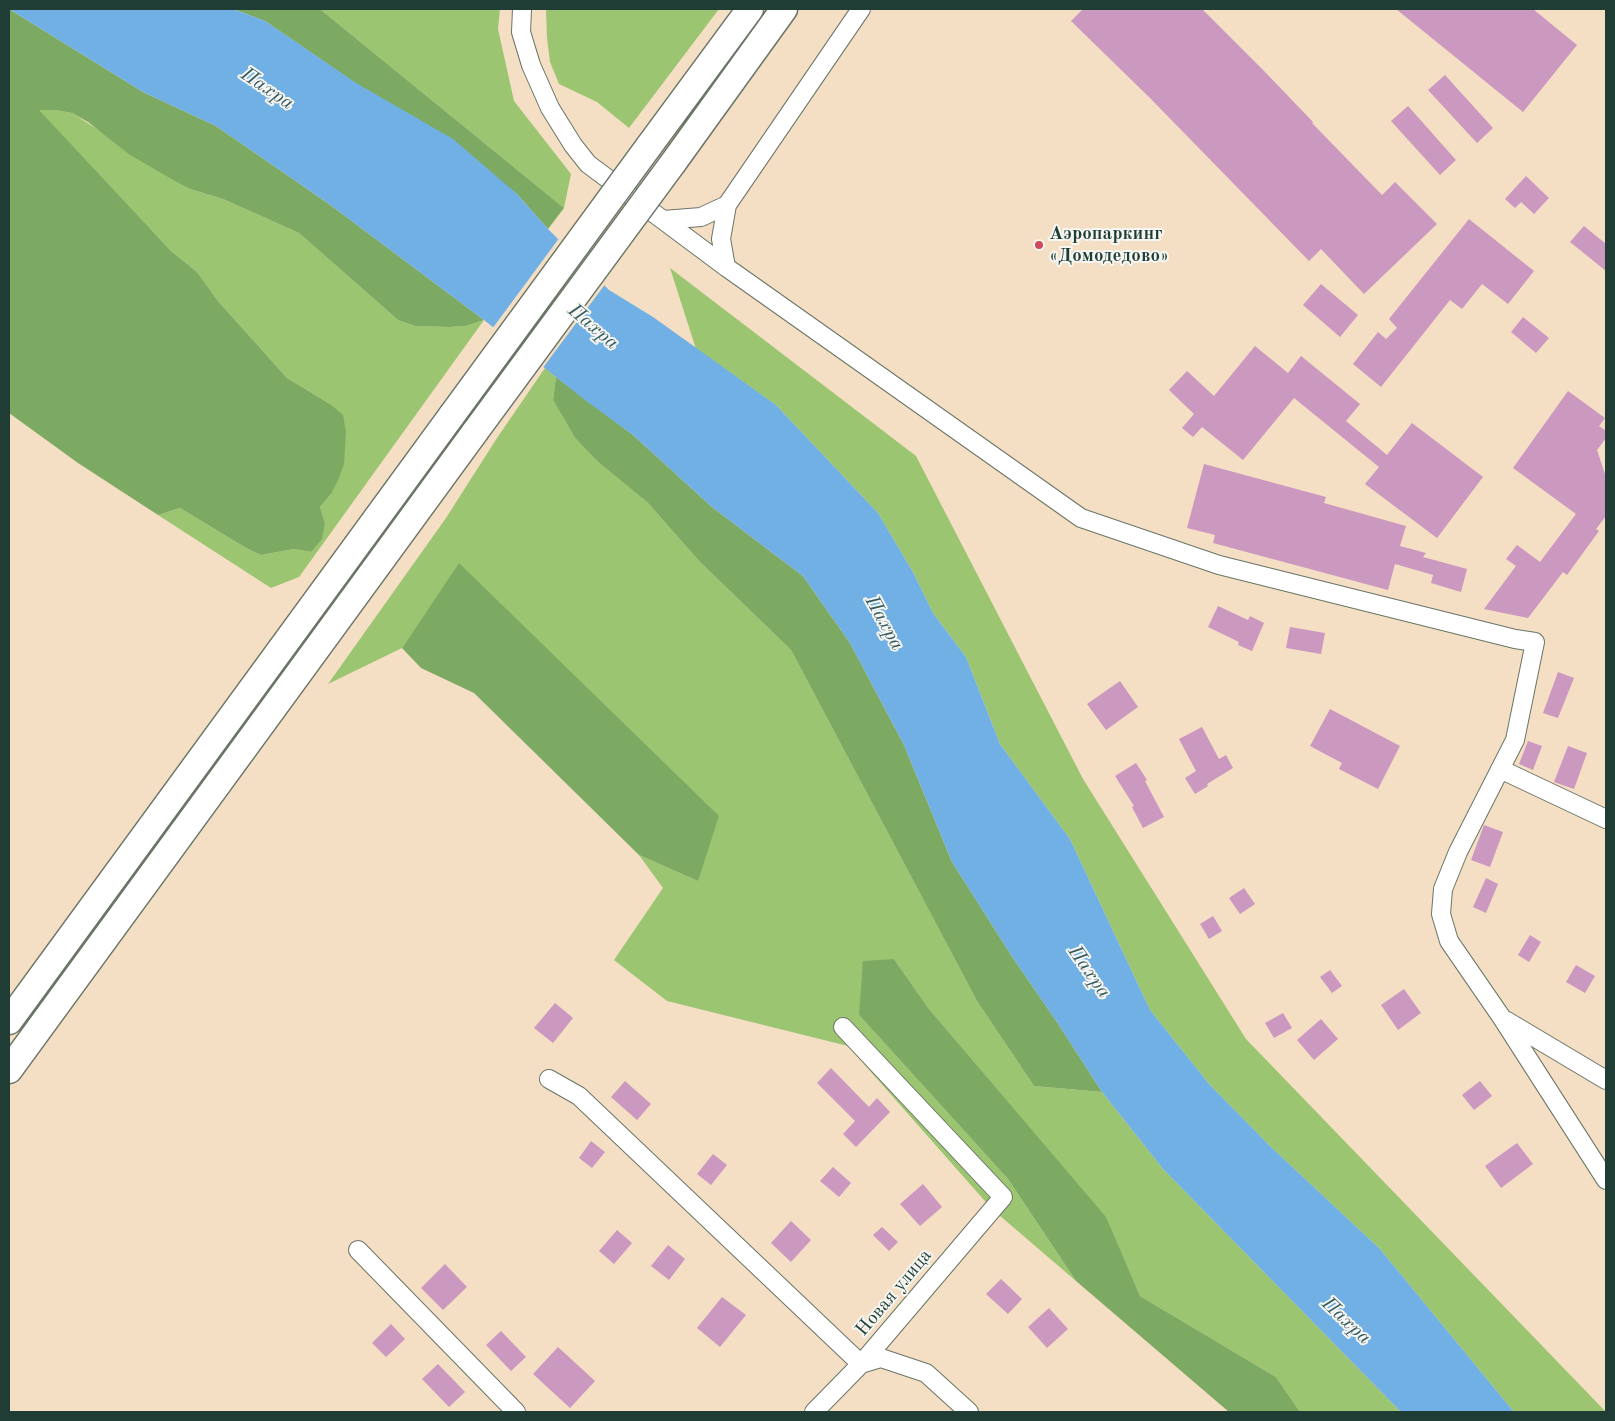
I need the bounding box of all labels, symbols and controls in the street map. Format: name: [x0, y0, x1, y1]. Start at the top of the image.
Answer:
water label: Пахра: [236, 62, 298, 116]
place label: Аэропаркинг «Домодедово»: [1049, 223, 1169, 267]
marker: Аэропаркинг «Домодедово»: [1033, 239, 1045, 251]
water label: Пахра: [563, 299, 623, 355]
water label: Пахра: [859, 591, 909, 655]
water label: Пахра: [1062, 941, 1116, 1003]
street label: Новая улица: [851, 1245, 937, 1341]
water label: Пахра: [1316, 1292, 1376, 1350]

